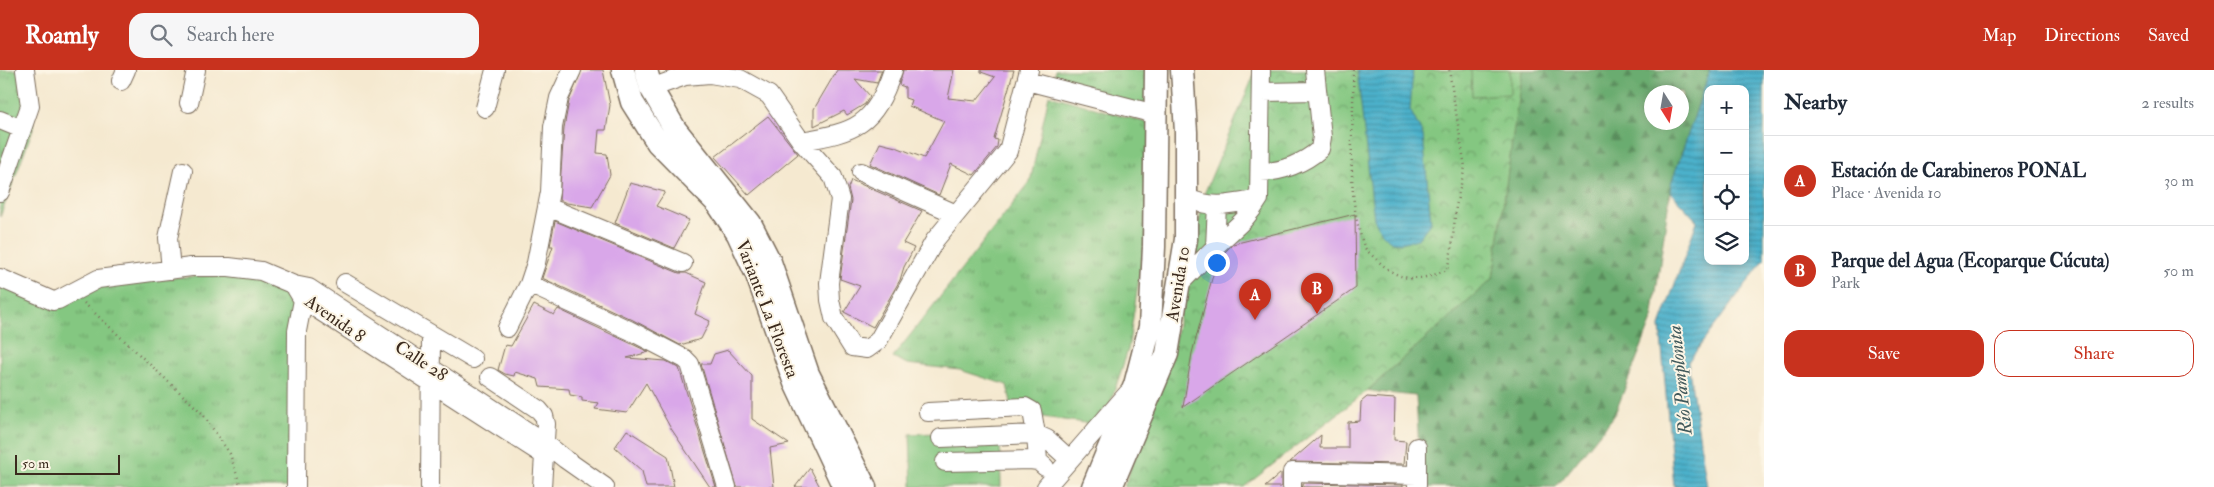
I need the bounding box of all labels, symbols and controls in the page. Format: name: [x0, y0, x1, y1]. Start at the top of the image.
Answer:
search box: [129, 13, 479, 58]
text: Roamly: [25, 20, 99, 51]
icon: search: [147, 21, 175, 49]
text: Search here: [187, 23, 274, 47]
text: Map: [1983, 24, 2016, 47]
text: Directions: [2044, 24, 2120, 47]
text: Saved: [2148, 24, 2189, 47]
north arrow: [1644, 85, 1689, 130]
map controls: [1704, 85, 1749, 265]
button: +: [1704, 85, 1749, 130]
text: Nearby: [1784, 89, 1847, 116]
text: 2 results: [2141, 93, 2194, 113]
button: −: [1704, 130, 1749, 175]
text: Estación de Carabineros PONAL: [1831, 159, 2086, 183]
text: A: [1795, 171, 1805, 191]
text: 30 m: [2164, 171, 2194, 191]
button: locate: [1704, 175, 1749, 220]
text: Place · Avenida 10: [1831, 183, 1941, 203]
button: layers: [1704, 220, 1749, 265]
street label: Variante La Floresta: [730, 237, 804, 382]
street label: Avenida 10: [1161, 245, 1195, 324]
text: Parque del Agua (Ecoparque Cúcuta): [1831, 249, 2110, 273]
your location: [1204, 250, 1230, 276]
text: B: [1795, 261, 1805, 281]
text: 50 m: [2163, 261, 2194, 281]
pin: B: [1301, 273, 1333, 314]
text: Park: [1831, 273, 1860, 293]
pin: A: [1239, 279, 1271, 320]
street label: Avenida 8: [299, 289, 370, 348]
water label: Río Pamplonita: [1662, 324, 1698, 437]
button: Save: [1784, 330, 1984, 377]
button: Share: [1994, 330, 2194, 377]
street label: Calle 28: [390, 335, 452, 387]
scale bar: [15, 452, 120, 475]
text: 50 m: [22, 455, 49, 472]

